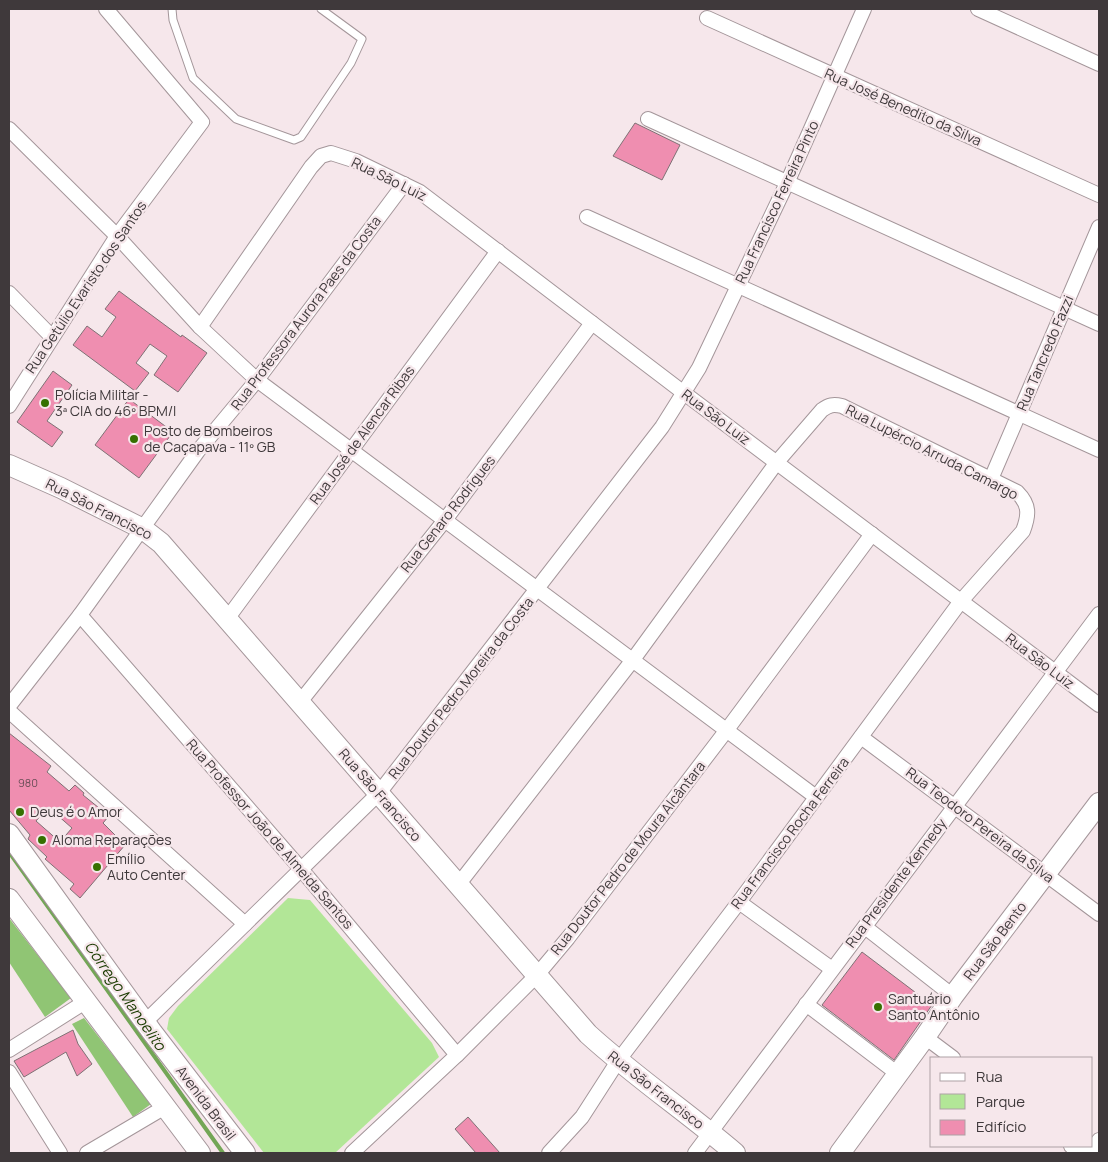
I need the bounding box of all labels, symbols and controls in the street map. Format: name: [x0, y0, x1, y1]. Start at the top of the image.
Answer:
street label: Rua José Benedito da Silva: [822, 63, 985, 150]
street label: Rua Francisco Ferreira Pinto: [730, 117, 823, 286]
street label: Rua São Luiz: [348, 152, 430, 205]
street label: Rua Getúlio Evaristo dos Santos: [21, 197, 151, 377]
street label: Rua Professora Aurora Paes da Costa: [226, 212, 385, 414]
street label: Rua Tancredo Fazzi: [1012, 292, 1078, 414]
street label: Rua José de Alencar Ribas: [305, 361, 418, 508]
place label: Polícia Militar - 3ª CIA do 46º BPM/I: [55, 385, 176, 420]
street label: Rua São Luiz: [678, 385, 755, 449]
marker: Polícia Militar - 3ª CIA do 46º BPM/I: [39, 397, 51, 409]
street label: Rua Lupércio Arruda Camargo: [843, 400, 1022, 503]
place label: Posto de Bombeiros de Caçapava - 11º GB: [144, 421, 276, 456]
marker: Posto de Bombeiros de Caçapava - 11º GB: [128, 433, 140, 445]
street label: Rua Genaro Rodrigues: [396, 451, 499, 576]
street label: Rua São Francisco: [43, 474, 156, 544]
street label: Rua Doutor Pedro Moreira da Costa: [384, 593, 538, 782]
street label: Rua São Luiz: [1002, 629, 1079, 693]
street label: Rua Professor João de Almeida Santos: [183, 735, 358, 933]
street label: Rua São Francisco: [335, 744, 426, 845]
street label: Rua Francisco Rocha Ferreira: [726, 753, 853, 912]
street label: Rua Doutor Pedro de Moura Alcântara: [546, 757, 709, 958]
street label: Rua Teodoro Pereira da Silva: [902, 763, 1058, 887]
house number: 980: [18, 775, 38, 790]
place label: Deus é o Amor: [30, 802, 122, 821]
marker: Deus é o Amor: [14, 806, 26, 818]
street label: Rua Presidente Kennedy: [841, 814, 951, 951]
place label: Aloma Reparações: [52, 830, 172, 849]
marker: Aloma Reparações: [36, 834, 48, 846]
place label: Emílio Auto Center: [107, 849, 185, 884]
marker: Emílio Auto Center: [91, 861, 103, 873]
street label: Rua São Bento: [959, 898, 1030, 984]
water label: Córrego Manoelito: [80, 937, 172, 1055]
place label: Santuário Santo Antônio: [888, 989, 980, 1024]
marker: Santuário Santo Antônio: [872, 1001, 884, 1013]
street label: Rua São Francisco: [604, 1046, 708, 1133]
legend: [930, 1057, 1093, 1147]
street label: Avenida Brasil: [172, 1062, 241, 1144]
text: Rua: [976, 1066, 1003, 1087]
text: Parque: [976, 1091, 1025, 1112]
text: Edifício: [976, 1116, 1027, 1137]

